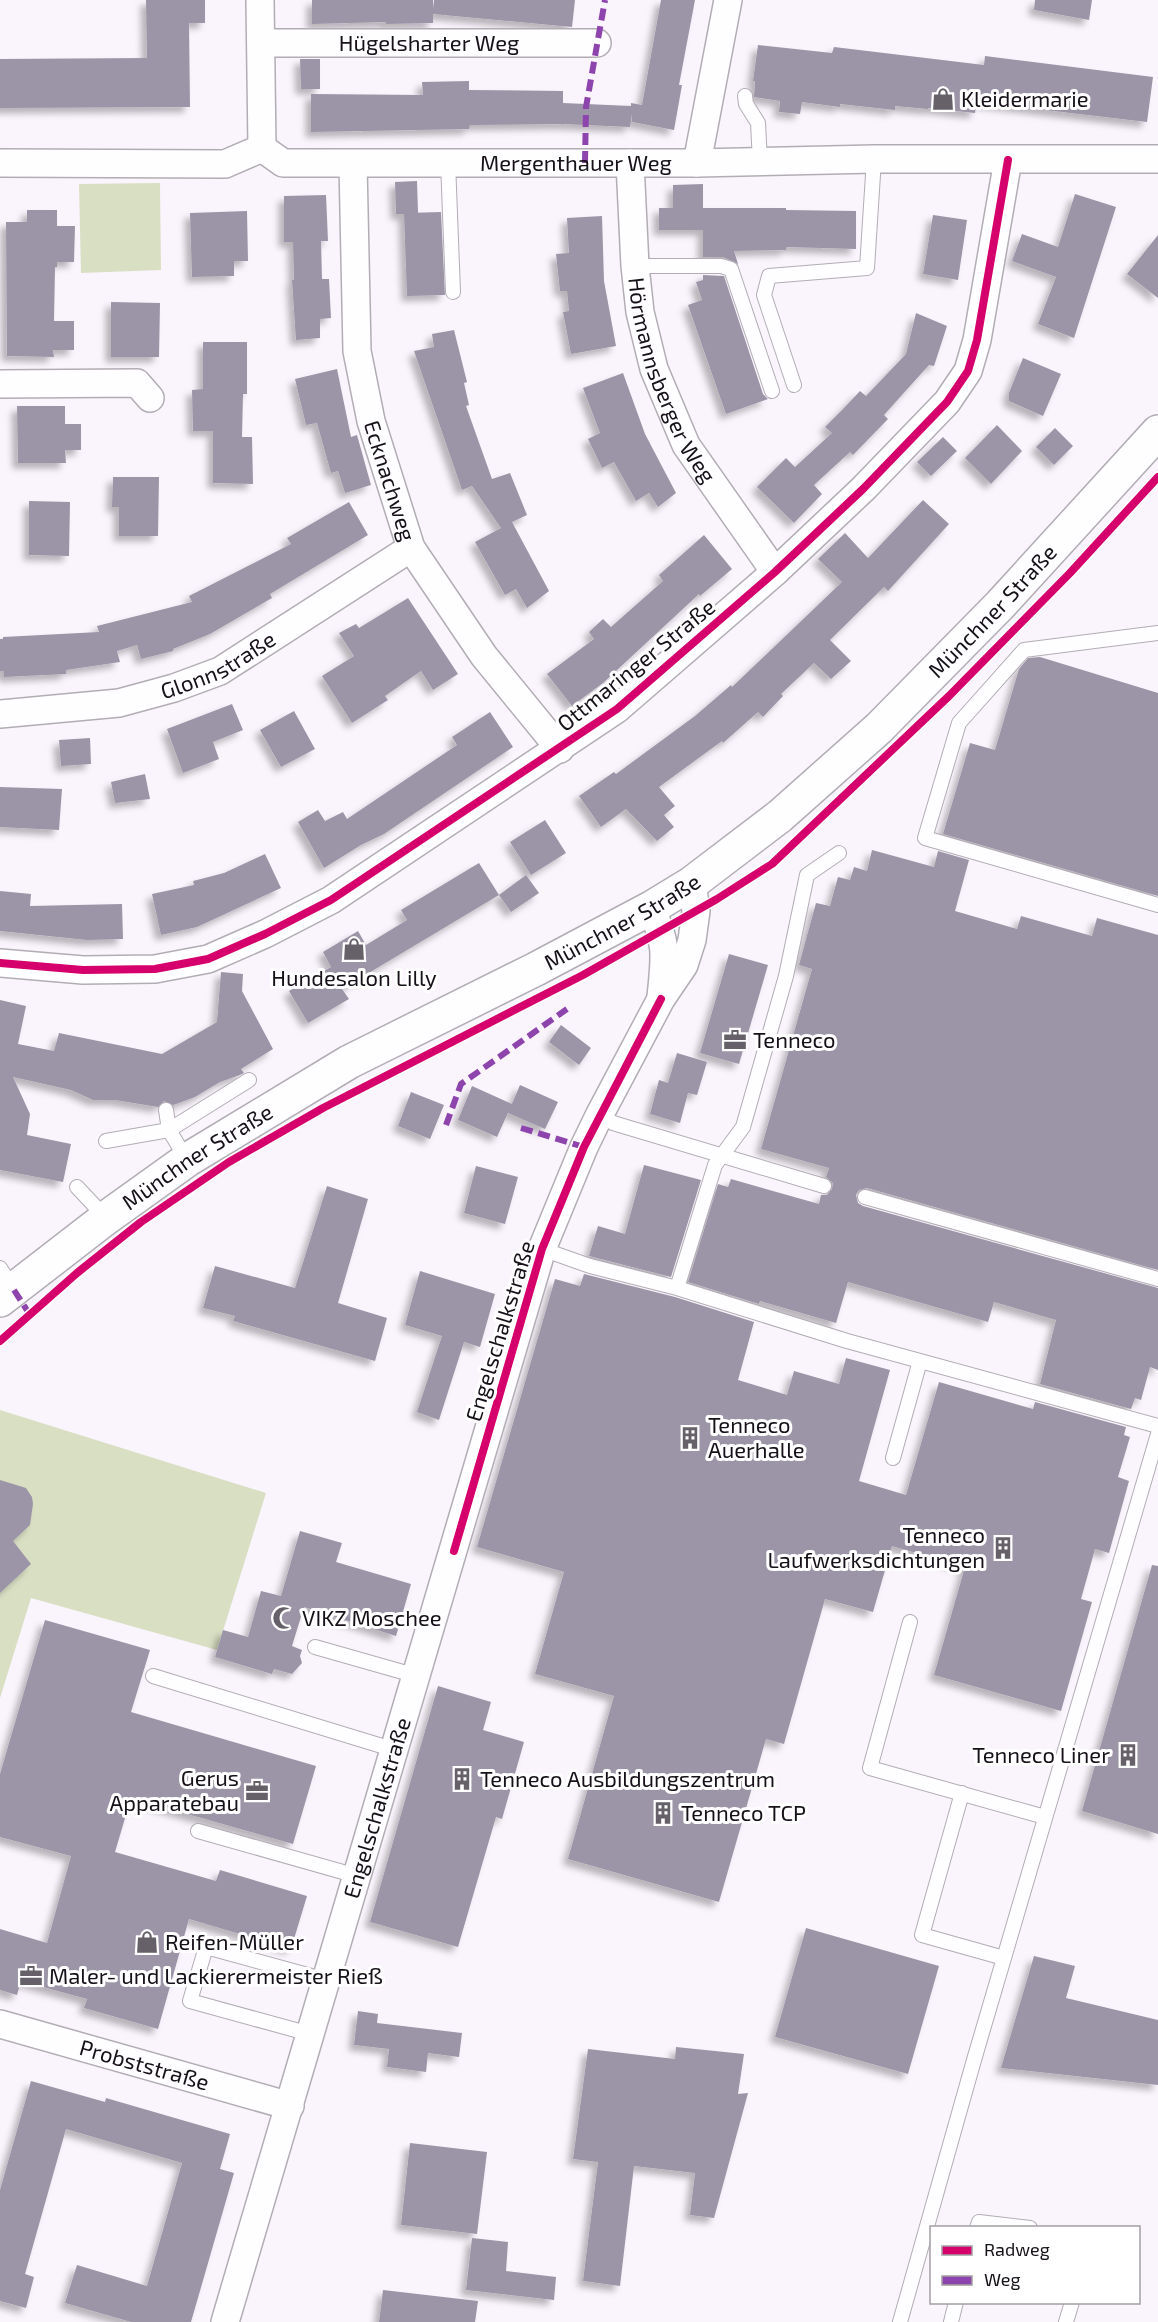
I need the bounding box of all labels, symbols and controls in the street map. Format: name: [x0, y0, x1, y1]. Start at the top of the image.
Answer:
street label: Hügelsharter Weg: [339, 29, 519, 55]
place label: Kleidermarie: [961, 85, 1089, 111]
shop icon: Kleidermarie: [930, 86, 956, 112]
street label: Mergenthauer Weg: [480, 149, 672, 175]
street label: Hörmannsberger Weg: [624, 276, 722, 487]
street label: Ecknachweg: [360, 417, 422, 544]
street label: Münchner Straße: [922, 538, 1061, 682]
street label: Ottmaringer Straße: [551, 593, 719, 736]
street label: Glonnstraße: [157, 625, 280, 703]
street label: Münchner Straße: [539, 868, 705, 974]
shop icon: Hundesalon Lilly: [341, 936, 367, 962]
place label: Hundesalon Lilly: [271, 964, 437, 990]
place label: Tenneco: [753, 1026, 836, 1052]
office icon: Tenneco: [722, 1027, 748, 1053]
street label: Münchner Straße: [116, 1098, 277, 1214]
street label: Engelschalkstraße: [459, 1237, 539, 1424]
place label: Tenneco Auerhalle: [708, 1411, 805, 1462]
building icon: Tenneco Auerhalle: [677, 1425, 703, 1451]
place label: Tenneco Laufwerksdichtungen: [768, 1521, 985, 1572]
building icon: Tenneco Laufwerksdichtungen: [990, 1535, 1016, 1561]
place label: VIKZ Moschee: [302, 1604, 442, 1630]
mosque icon: VIKZ Moschee: [271, 1605, 297, 1631]
street label: Engelschalkstraße: [337, 1714, 415, 1901]
place label: Tenneco Liner: [972, 1741, 1110, 1767]
building icon: Tenneco Liner: [1115, 1742, 1141, 1768]
place label: Gerus Apparatebau: [109, 1764, 239, 1815]
place label: Tenneco Ausbildungszentrum: [480, 1765, 775, 1791]
building icon: Tenneco Ausbildungszentrum: [449, 1766, 475, 1792]
office icon: Gerus Apparatebau: [244, 1778, 270, 1804]
place label: Tenneco TCP: [681, 1799, 806, 1825]
building icon: Tenneco TCP: [650, 1800, 676, 1826]
place label: Reifen-Müller: [165, 1928, 304, 1954]
shop icon: Reifen-Müller: [134, 1929, 160, 1955]
place label: Maler- und Lackierermeister Rieß: [49, 1962, 383, 1988]
office icon: Maler- und Lackierermeister Rieß: [18, 1963, 44, 1989]
street label: Probststraße: [77, 2033, 212, 2094]
legend: [930, 2226, 1140, 2304]
text: Radweg: [984, 2238, 1050, 2260]
text: Weg: [984, 2268, 1020, 2290]

